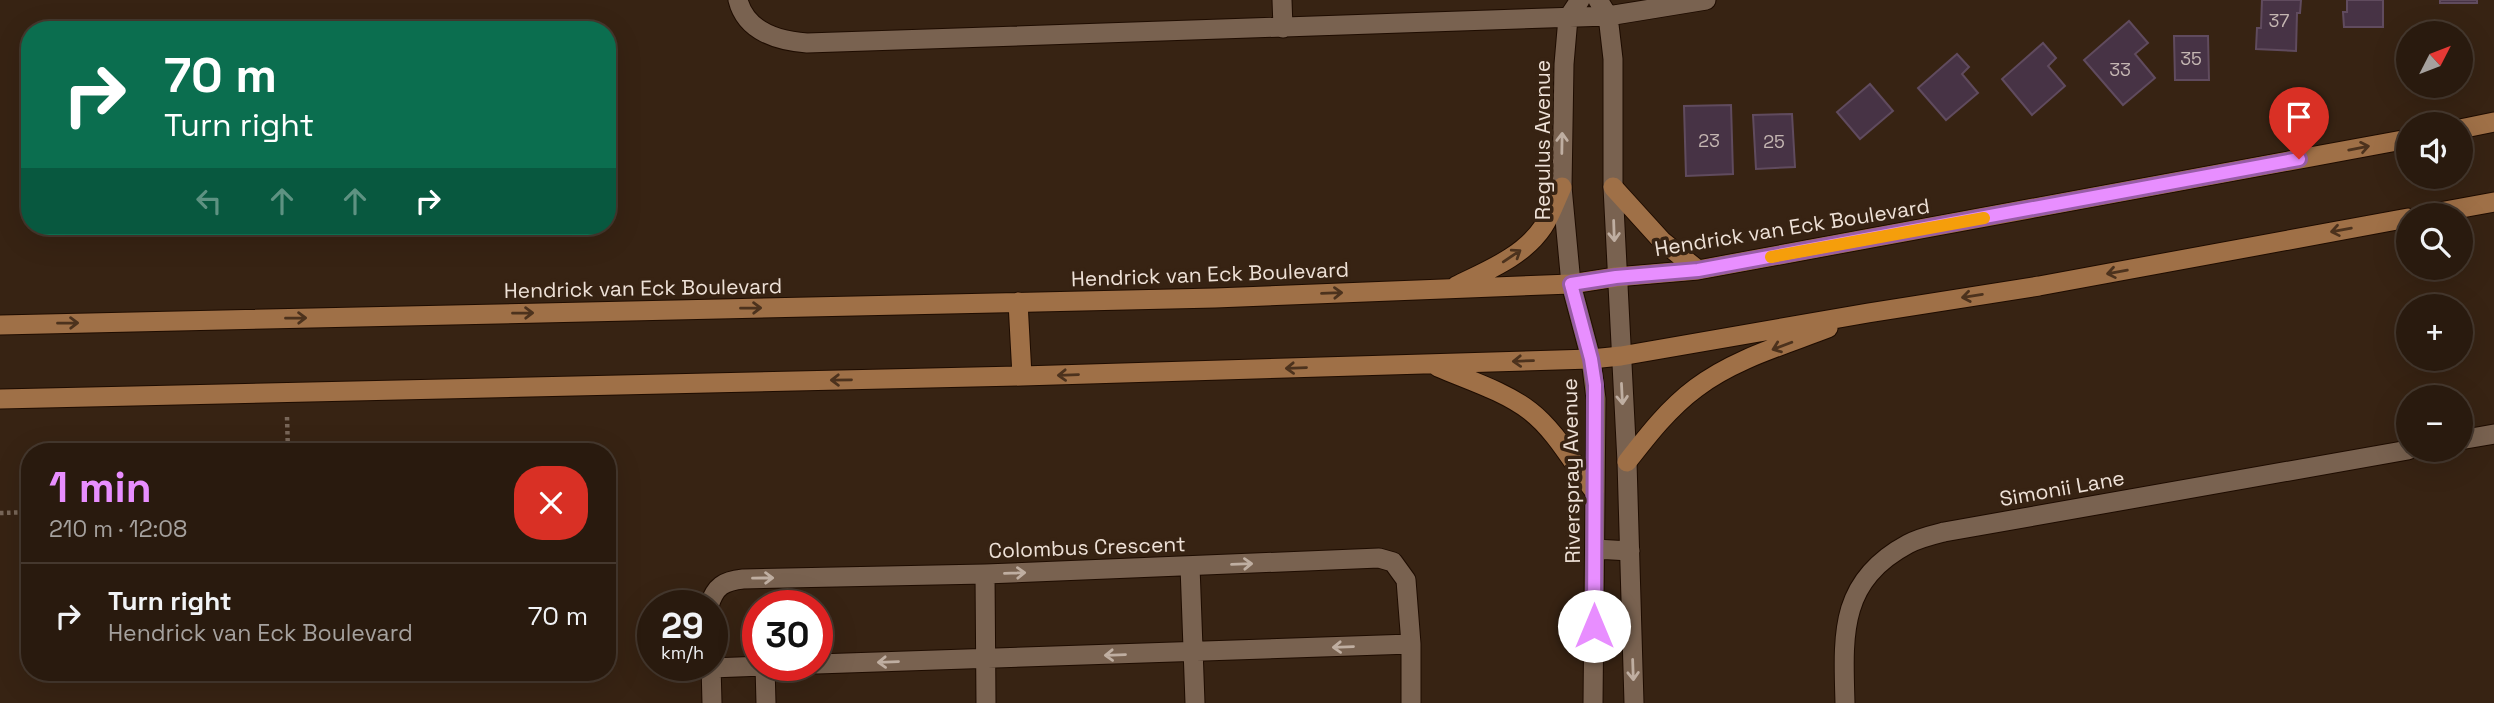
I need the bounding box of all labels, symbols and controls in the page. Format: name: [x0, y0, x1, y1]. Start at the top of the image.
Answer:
house number: 37: [2268, 9, 2290, 32]
north arrow: [2396, 21, 2473, 98]
map controls: [2396, 21, 2473, 462]
text: 70 m: [164, 44, 277, 106]
house number: 35: [2180, 47, 2202, 70]
icon: right: [49, 49, 140, 140]
house number: 33: [2109, 58, 2131, 81]
street label: Regulus Avenue: [1529, 60, 1556, 220]
pin: [2269, 87, 2329, 159]
icon: arrive: [2280, 98, 2318, 136]
text: Turn right: [164, 105, 314, 145]
button: sound: [2396, 112, 2473, 189]
house number: 23: [1698, 129, 1720, 152]
house number: 25: [1763, 130, 1785, 153]
one-way arrow: [1556, 132, 1569, 155]
one-way arrow: [2347, 140, 2370, 154]
icon: left: [190, 182, 228, 220]
icon: ahead: [263, 182, 301, 220]
icon: ahead: [336, 182, 374, 220]
icon: right: [409, 182, 447, 220]
street label: Hendrick van Eck Boulevard: [1652, 192, 1932, 262]
button: search: [2396, 203, 2473, 280]
one-way arrow: [1608, 219, 1621, 242]
one-way arrow: [2330, 224, 2353, 238]
one-way arrow: [1502, 248, 1521, 263]
street label: Hendrick van Eck Boulevard: [1070, 256, 1350, 292]
one-way arrow: [2106, 265, 2129, 279]
street label: Hendrick van Eck Boulevard: [504, 272, 782, 304]
one-way arrow: [1320, 287, 1343, 300]
one-way arrow: [1961, 290, 1984, 303]
button: +: [2396, 294, 2473, 371]
one-way arrow: [739, 302, 762, 315]
one-way arrow: [511, 307, 534, 320]
one-way arrow: [284, 312, 307, 325]
one-way arrow: [56, 317, 79, 330]
one-way arrow: [1771, 341, 1793, 354]
one-way arrow: [1512, 354, 1535, 368]
one-way arrow: [1284, 361, 1307, 374]
one-way arrow: [1057, 368, 1080, 381]
one-way arrow: [829, 373, 852, 387]
street label: Riverspray Avenue: [1556, 378, 1586, 564]
one-way arrow: [1616, 382, 1629, 405]
button: −: [2396, 385, 2473, 462]
text: 1 min: [49, 461, 152, 514]
street label: Simonii Lane: [1997, 464, 2127, 512]
button: close: [514, 466, 588, 540]
text: 210 m · 12:08: [49, 514, 187, 544]
street label: Colombus Crescent: [988, 530, 1186, 564]
one-way arrow: [1231, 557, 1254, 570]
one-way arrow: [1003, 566, 1026, 580]
one-way arrow: [751, 572, 774, 585]
text: Turn right: [108, 584, 232, 618]
position arrow: [1557, 589, 1631, 663]
speed limit sign: 30: [742, 590, 833, 681]
icon: right: [49, 597, 87, 635]
text: 70 m: [528, 599, 588, 633]
text: 29: [661, 604, 704, 648]
text: Hendrick van Eck Boulevard: [108, 618, 413, 648]
one-way arrow: [1331, 640, 1354, 654]
text: km/h: [661, 641, 704, 664]
one-way arrow: [1104, 649, 1127, 662]
one-way arrow: [877, 656, 900, 669]
one-way arrow: [1627, 659, 1640, 682]

